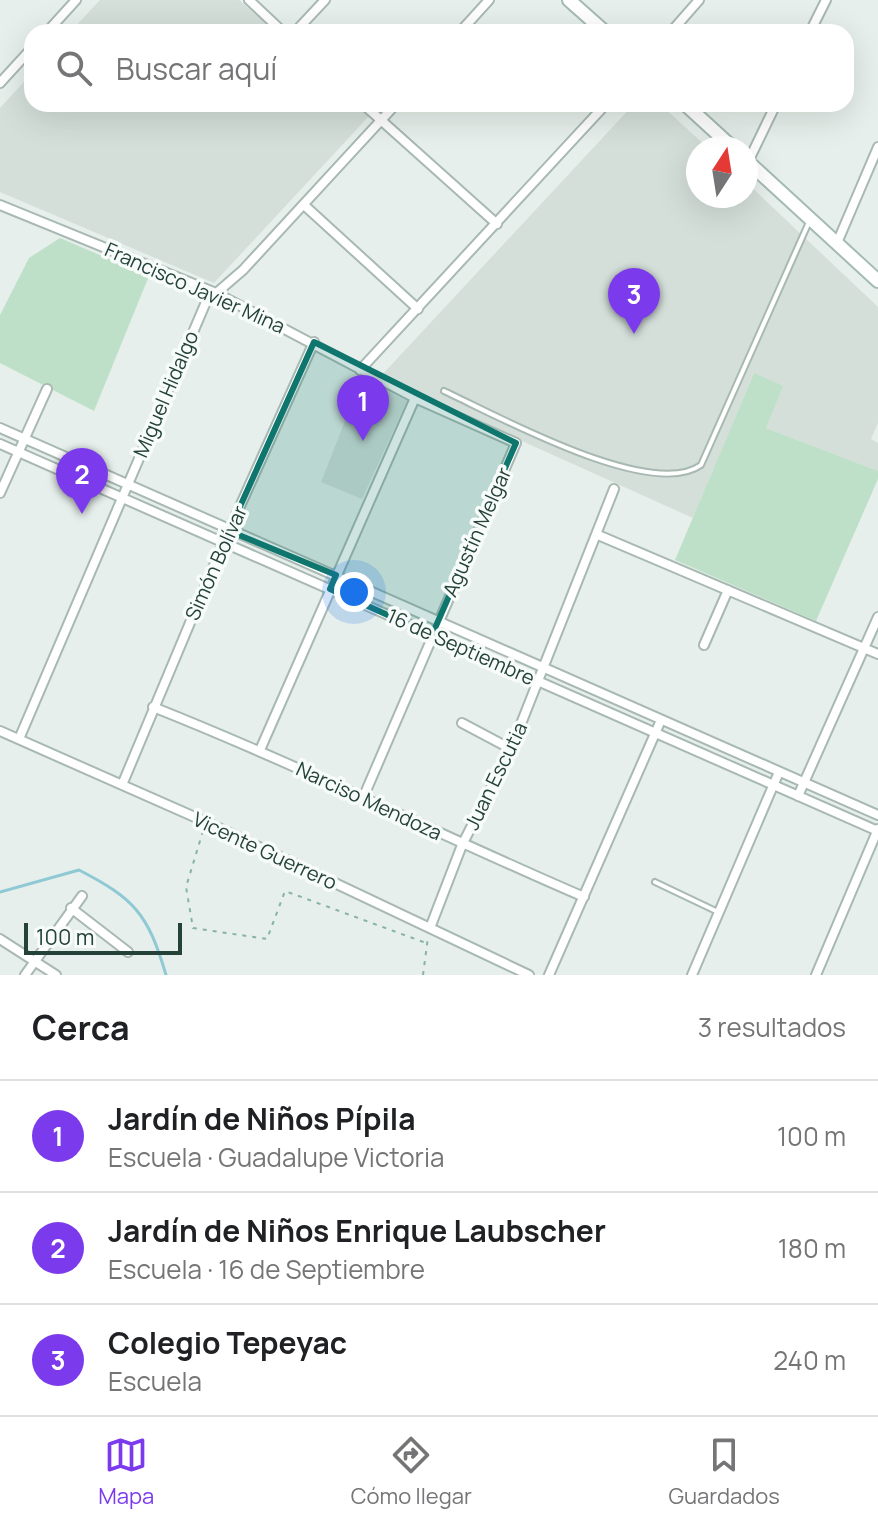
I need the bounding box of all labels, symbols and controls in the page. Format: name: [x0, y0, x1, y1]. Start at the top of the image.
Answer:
search box: [24, 24, 854, 112]
icon: search: [52, 46, 96, 90]
text: Buscar aquí: [116, 48, 277, 89]
north arrow: [686, 136, 758, 208]
street label: Francisco Javier Mina: [101, 236, 290, 339]
pin: 3: [608, 268, 660, 334]
street label: Miguel Hidalgo: [127, 326, 204, 461]
pin: 1: [337, 375, 389, 441]
pin: 2: [56, 448, 108, 514]
street label: Agustín Melgar: [436, 463, 517, 601]
street label: Simón Bolívar: [178, 501, 253, 624]
your location: [334, 572, 374, 612]
street label: 16 de Septiembre: [383, 602, 539, 691]
street label: Juan Escutia: [458, 717, 533, 834]
street label: Narciso Mendoza: [292, 755, 447, 846]
street label: Vicente Guerrero: [189, 805, 342, 896]
scale bar: [24, 919, 182, 955]
text: 100 m: [36, 922, 94, 952]
text: Cerca: [32, 1004, 130, 1050]
text: 3 resultados: [698, 1009, 846, 1045]
text: Jardín de Niños Pípila: [108, 1098, 416, 1139]
text: 1: [52, 1118, 64, 1154]
text: 100 m: [777, 1118, 846, 1154]
text: Escuela · Guadalupe Victoria: [108, 1139, 444, 1175]
text: Jardín de Niños Enrique Laubscher: [108, 1210, 606, 1251]
text: 2: [50, 1230, 66, 1266]
text: 180 m: [778, 1230, 846, 1266]
text: Escuela · 16 de Septiembre: [108, 1251, 425, 1287]
text: Colegio Tepeyac: [108, 1322, 347, 1363]
text: 3: [50, 1342, 66, 1378]
text: 240 m: [773, 1342, 846, 1378]
text: Escuela: [108, 1363, 202, 1399]
tab: Mapa: [98, 1433, 154, 1511]
tab: Cómo llegar: [351, 1433, 472, 1511]
tab: Guardados: [668, 1433, 780, 1511]

